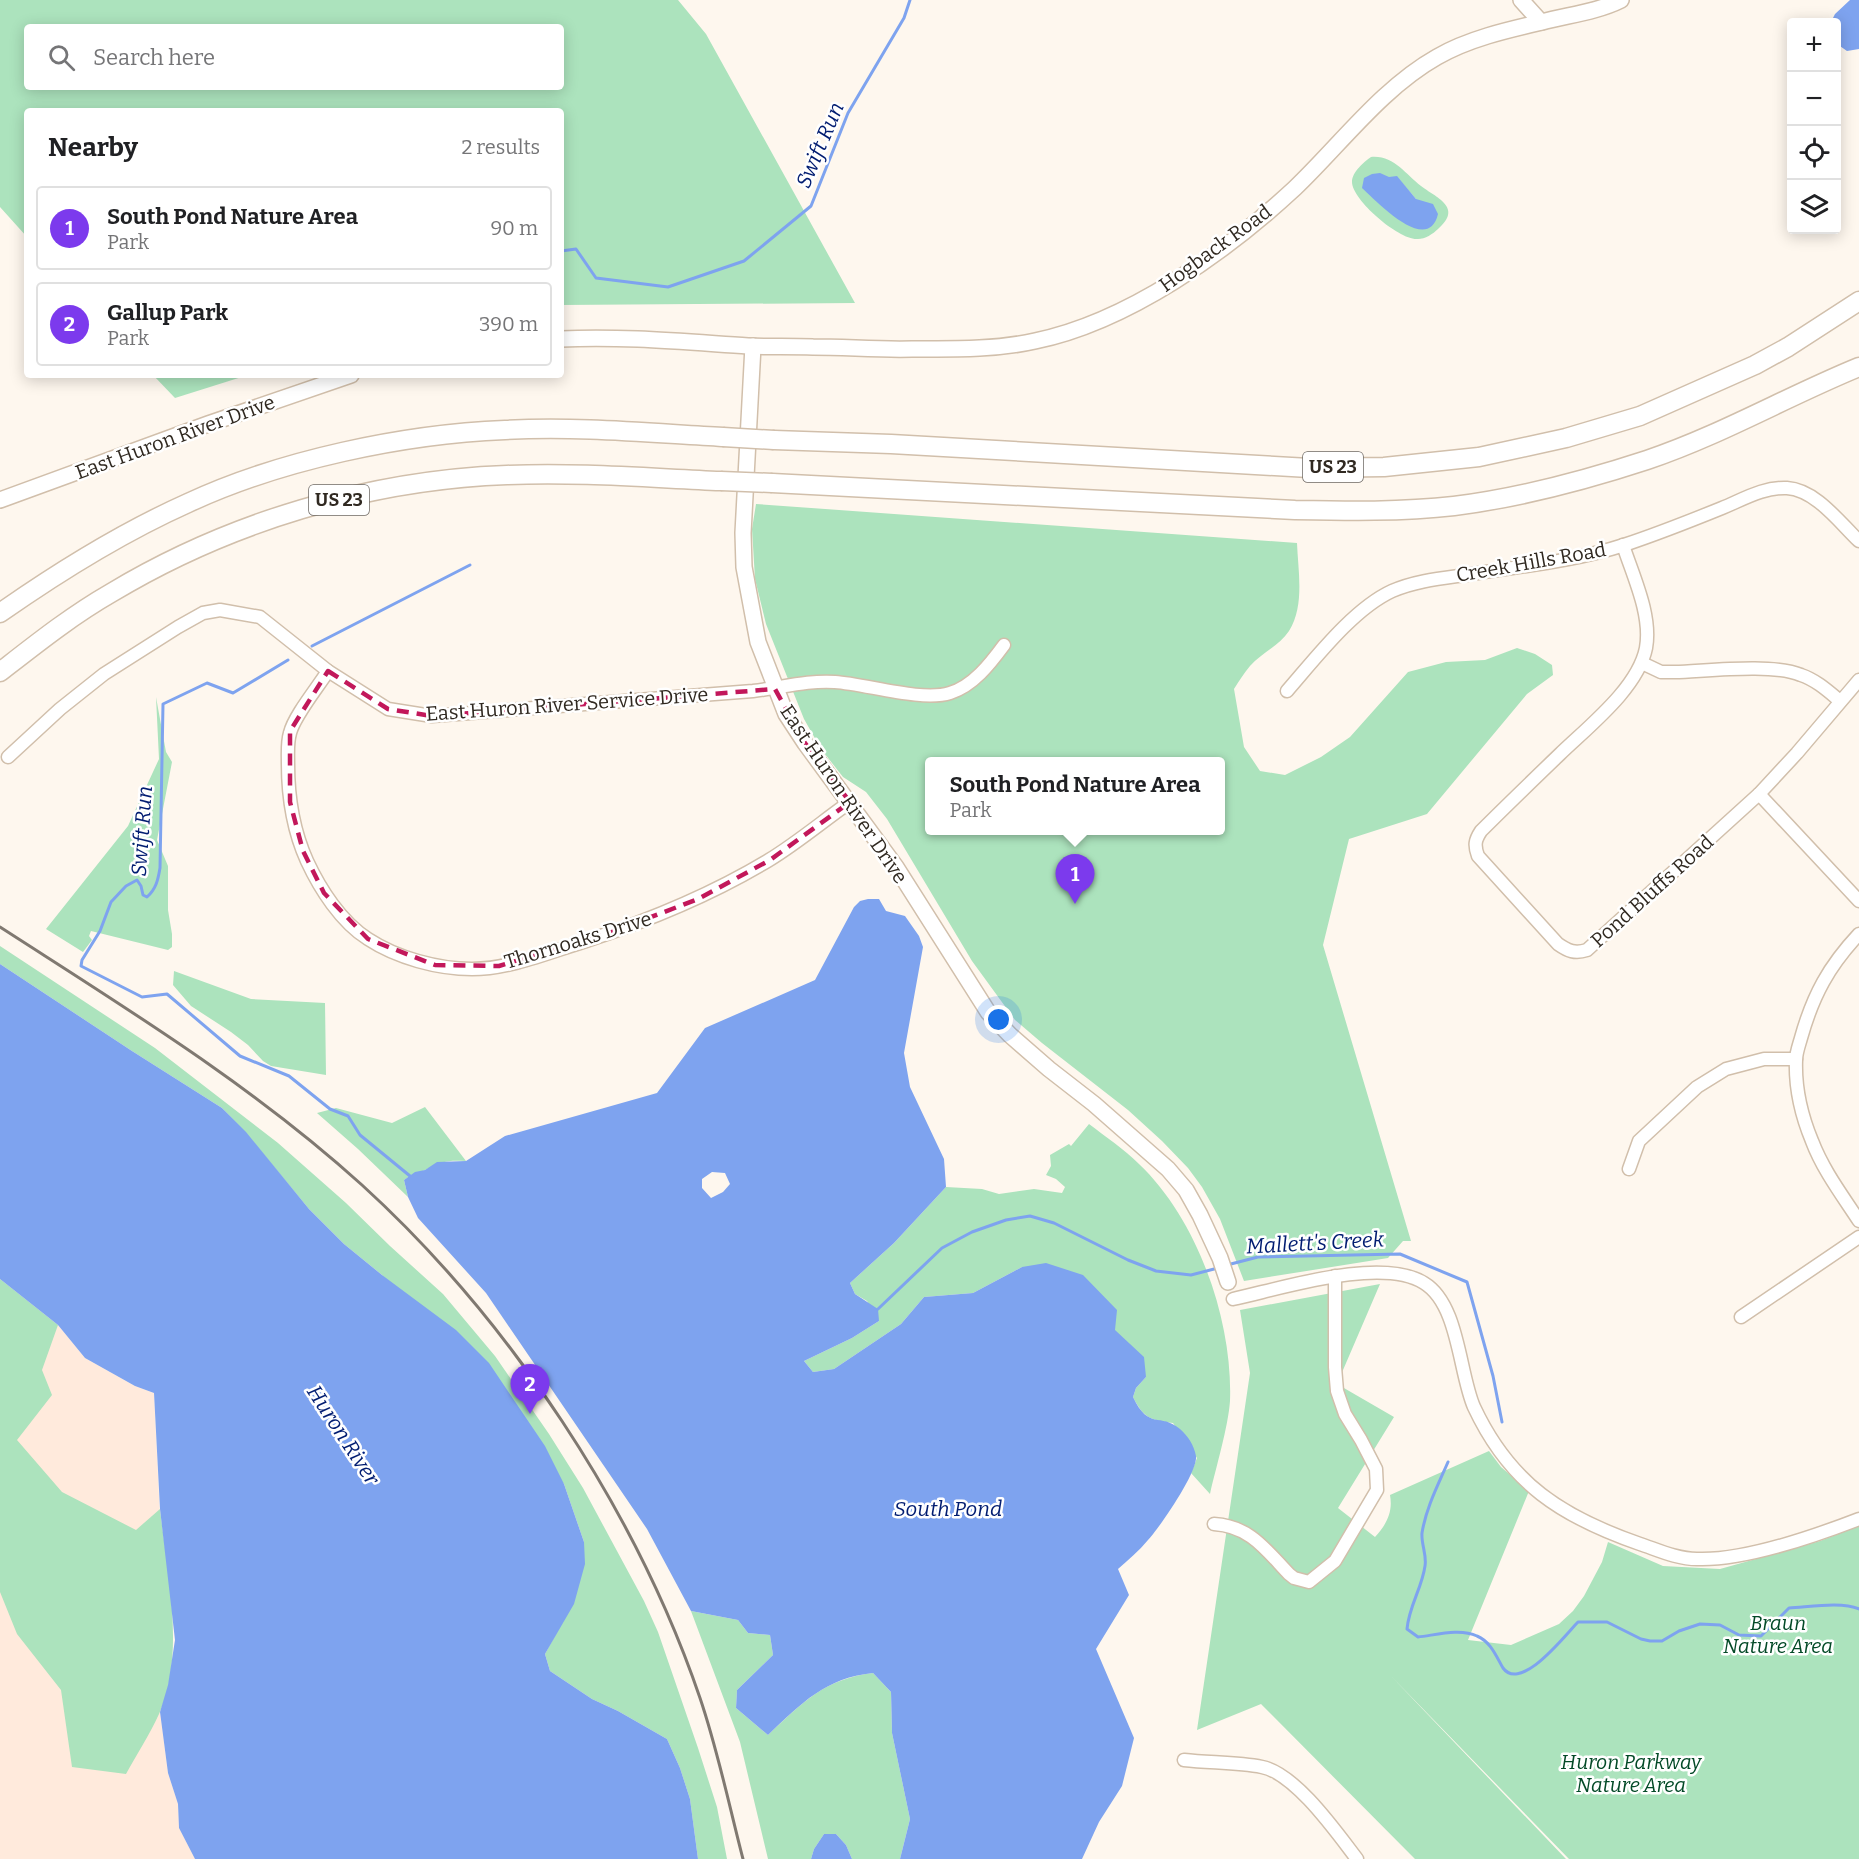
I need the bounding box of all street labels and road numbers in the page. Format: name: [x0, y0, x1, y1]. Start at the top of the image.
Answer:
street label: Hogback Road: [1154, 199, 1276, 297]
street label: East Huron River Drive: [72, 390, 278, 484]
road number: US 23: [1303, 452, 1363, 482]
road number: US 23: [309, 485, 369, 515]
street label: Creek Hills Road: [1454, 537, 1608, 587]
street label: East Huron River Service Drive: [425, 682, 709, 726]
street label: East Huron River Drive: [775, 700, 913, 888]
street label: Pond Bluffs Road: [1586, 830, 1718, 952]
street label: Thornoaks Drive: [501, 906, 655, 974]

